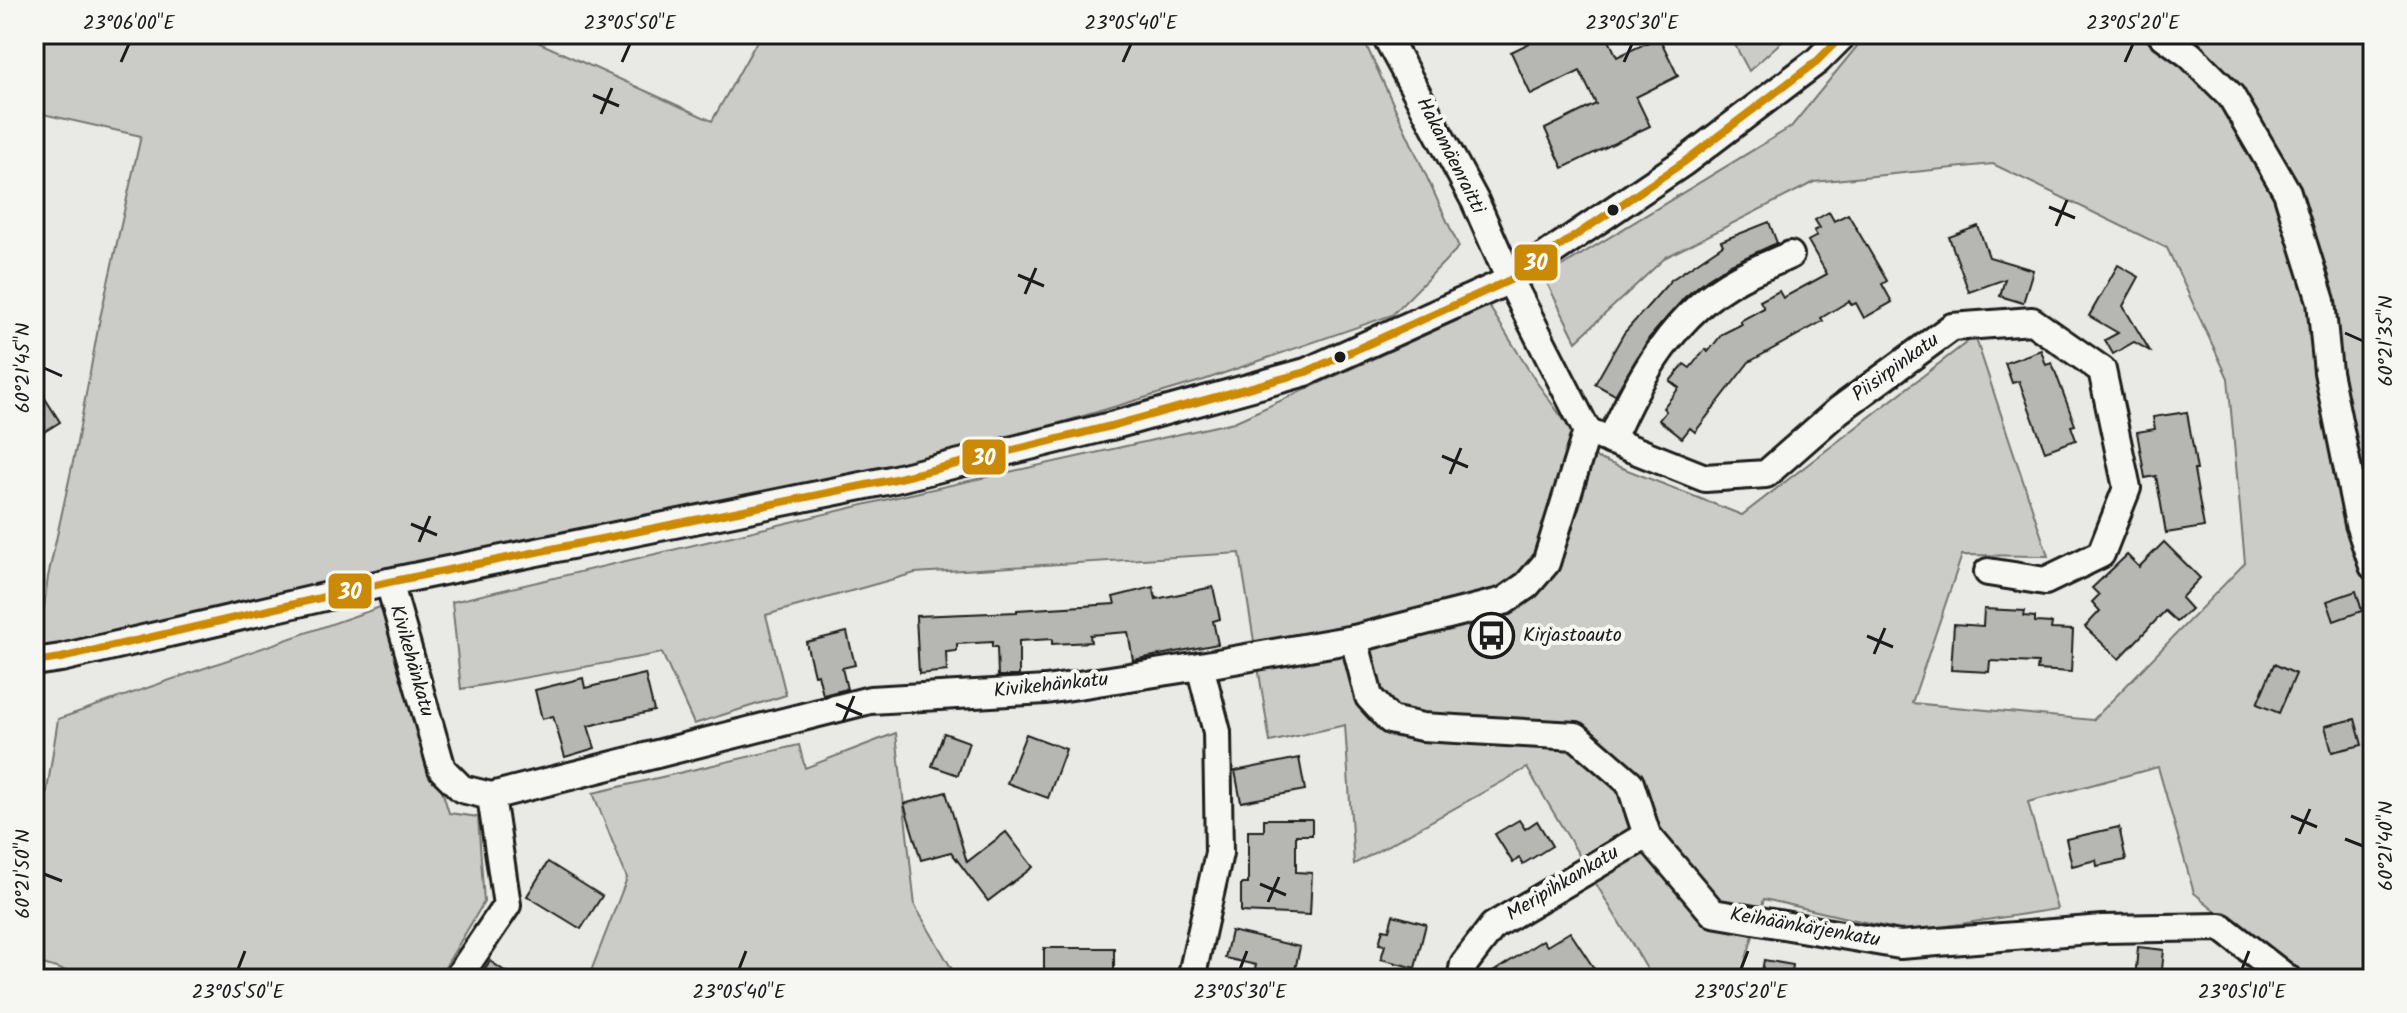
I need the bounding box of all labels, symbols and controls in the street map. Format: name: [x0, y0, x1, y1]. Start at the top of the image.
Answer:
text: 23°06'00"E: [83, 8, 176, 40]
text: 23°05'50"E: [584, 8, 678, 40]
text: 23°05'40"E: [1085, 8, 1179, 40]
text: 23°05'30"E: [1585, 8, 1680, 40]
text: 23°05'20"E: [2086, 8, 2181, 40]
street label: Hakamäenraitti: [1407, 92, 1494, 221]
unlabelled marker: [1605, 202, 1621, 218]
line badge: 30: [1513, 243, 1559, 282]
text: 30: [1523, 247, 1548, 282]
text: 60°21'35"N: [2371, 295, 2403, 387]
text: 60°21'45"N: [8, 323, 40, 413]
street label: Piisirpinkatu: [1846, 325, 1947, 411]
unlabelled marker: [1332, 349, 1348, 365]
line badge: 30: [961, 438, 1007, 476]
text: 30: [971, 442, 996, 477]
line badge: 30: [327, 572, 373, 610]
text: 30: [337, 576, 362, 611]
street label: Kivikehänkatu: [380, 601, 442, 721]
bus stop icon: Kirjastoauto: [1468, 612, 1516, 660]
place label: Kirjastoauto: [1523, 620, 1622, 652]
street label: Kivikehänkatu: [992, 664, 1110, 708]
text: 60°21'40"N: [2371, 801, 2403, 891]
text: 60°21'50"N: [8, 829, 40, 919]
street label: Meripihkankatu: [1500, 837, 1626, 930]
street label: Keihäänkärjenkatu: [1727, 899, 1883, 957]
text: 23°05'50"E: [192, 977, 286, 1009]
text: 23°05'40"E: [693, 977, 787, 1009]
text: 23°05'30"E: [1193, 977, 1288, 1009]
text: 23°05'20"E: [1694, 977, 1789, 1009]
text: 23°05'10"E: [2198, 977, 2287, 1009]

